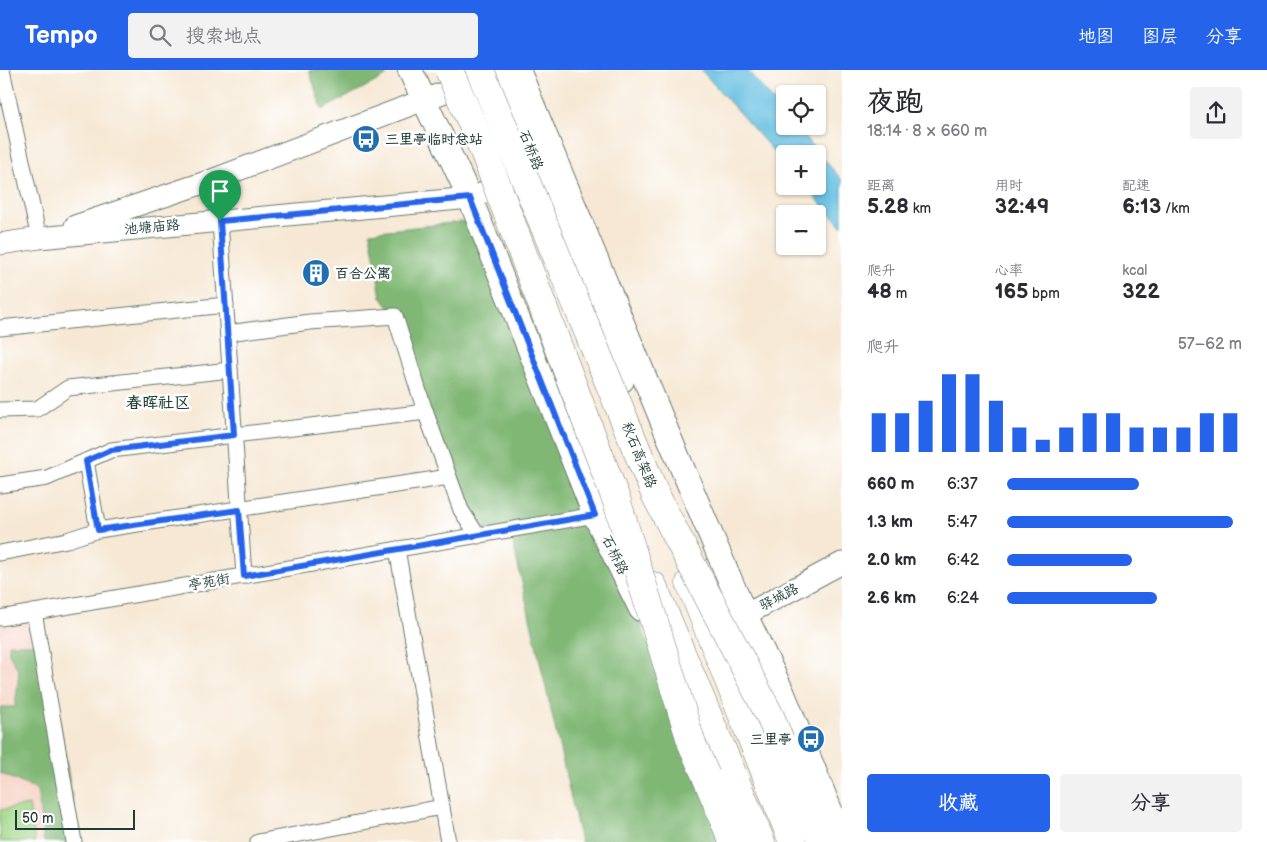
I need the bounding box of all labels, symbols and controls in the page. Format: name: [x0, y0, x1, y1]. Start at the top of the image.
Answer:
search box: [128, 13, 478, 58]
text: Tempo: [25, 21, 98, 50]
icon: search: [146, 21, 174, 49]
text: 搜索地点: [186, 25, 262, 48]
text: 地图: [1078, 26, 1114, 47]
text: 图层: [1142, 26, 1178, 47]
text: 分享: [1206, 26, 1242, 47]
map controls: [776, 85, 826, 255]
button: locate: [776, 85, 826, 135]
text: 夜跑: [867, 86, 923, 119]
button: share: [1190, 87, 1242, 139]
text: 18:14 · 8 × 660 m: [867, 122, 987, 141]
bus stop icon: 三里亭临时总站: [351, 124, 381, 154]
street label: 石桥路: [515, 127, 547, 173]
place label: 三里亭临时总站: [385, 131, 483, 148]
button: +: [776, 145, 826, 195]
pin: [199, 170, 241, 221]
icon: arrive: [206, 177, 234, 205]
text: 距离: [867, 177, 895, 194]
text: 用时: [995, 177, 1023, 194]
text: 配速: [1122, 177, 1150, 194]
text: 5.28: [867, 194, 909, 219]
text: 32:49: [995, 194, 1049, 219]
text: 6:13: [1122, 194, 1161, 219]
text: km: [909, 200, 931, 217]
text: /km: [1161, 200, 1190, 217]
button: −: [776, 205, 826, 255]
street label: 池塘庙路: [123, 216, 181, 238]
building icon: 百合公寓: [301, 258, 331, 288]
text: 爬升: [867, 262, 895, 279]
text: 心率: [995, 262, 1023, 279]
text: kcal: [1122, 262, 1147, 279]
place label: 百合公寓: [335, 265, 391, 282]
text: 48: [867, 279, 892, 304]
text: 165: [995, 279, 1028, 304]
text: 322: [1122, 279, 1160, 304]
text: m: [892, 285, 907, 302]
text: bpm: [1028, 285, 1060, 302]
text: 57–62 m: [1178, 335, 1242, 354]
text: 爬升: [867, 338, 899, 357]
district label: 春晖社区: [126, 394, 190, 413]
street label: 秋石高架路: [618, 419, 660, 491]
text: 660 m: [867, 475, 914, 494]
text: 6:37: [947, 475, 978, 494]
text: 1.3 km: [867, 513, 913, 532]
text: 5:47: [947, 513, 977, 532]
street label: 石桥路: [598, 532, 632, 578]
text: 2.0 km: [867, 551, 916, 570]
text: 6:42: [947, 551, 979, 570]
street label: 亭苑街: [187, 570, 231, 594]
street label: 驿城路: [756, 580, 802, 614]
text: 2.6 km: [867, 589, 916, 608]
text: 6:24: [947, 589, 979, 608]
bus stop icon: 三里亭: [796, 724, 826, 754]
place label: 三里亭: [750, 731, 792, 748]
button: 收藏: [867, 774, 1050, 832]
button: 分享: [1060, 774, 1242, 832]
scale bar: [15, 807, 135, 830]
text: 50 m: [22, 810, 54, 827]

